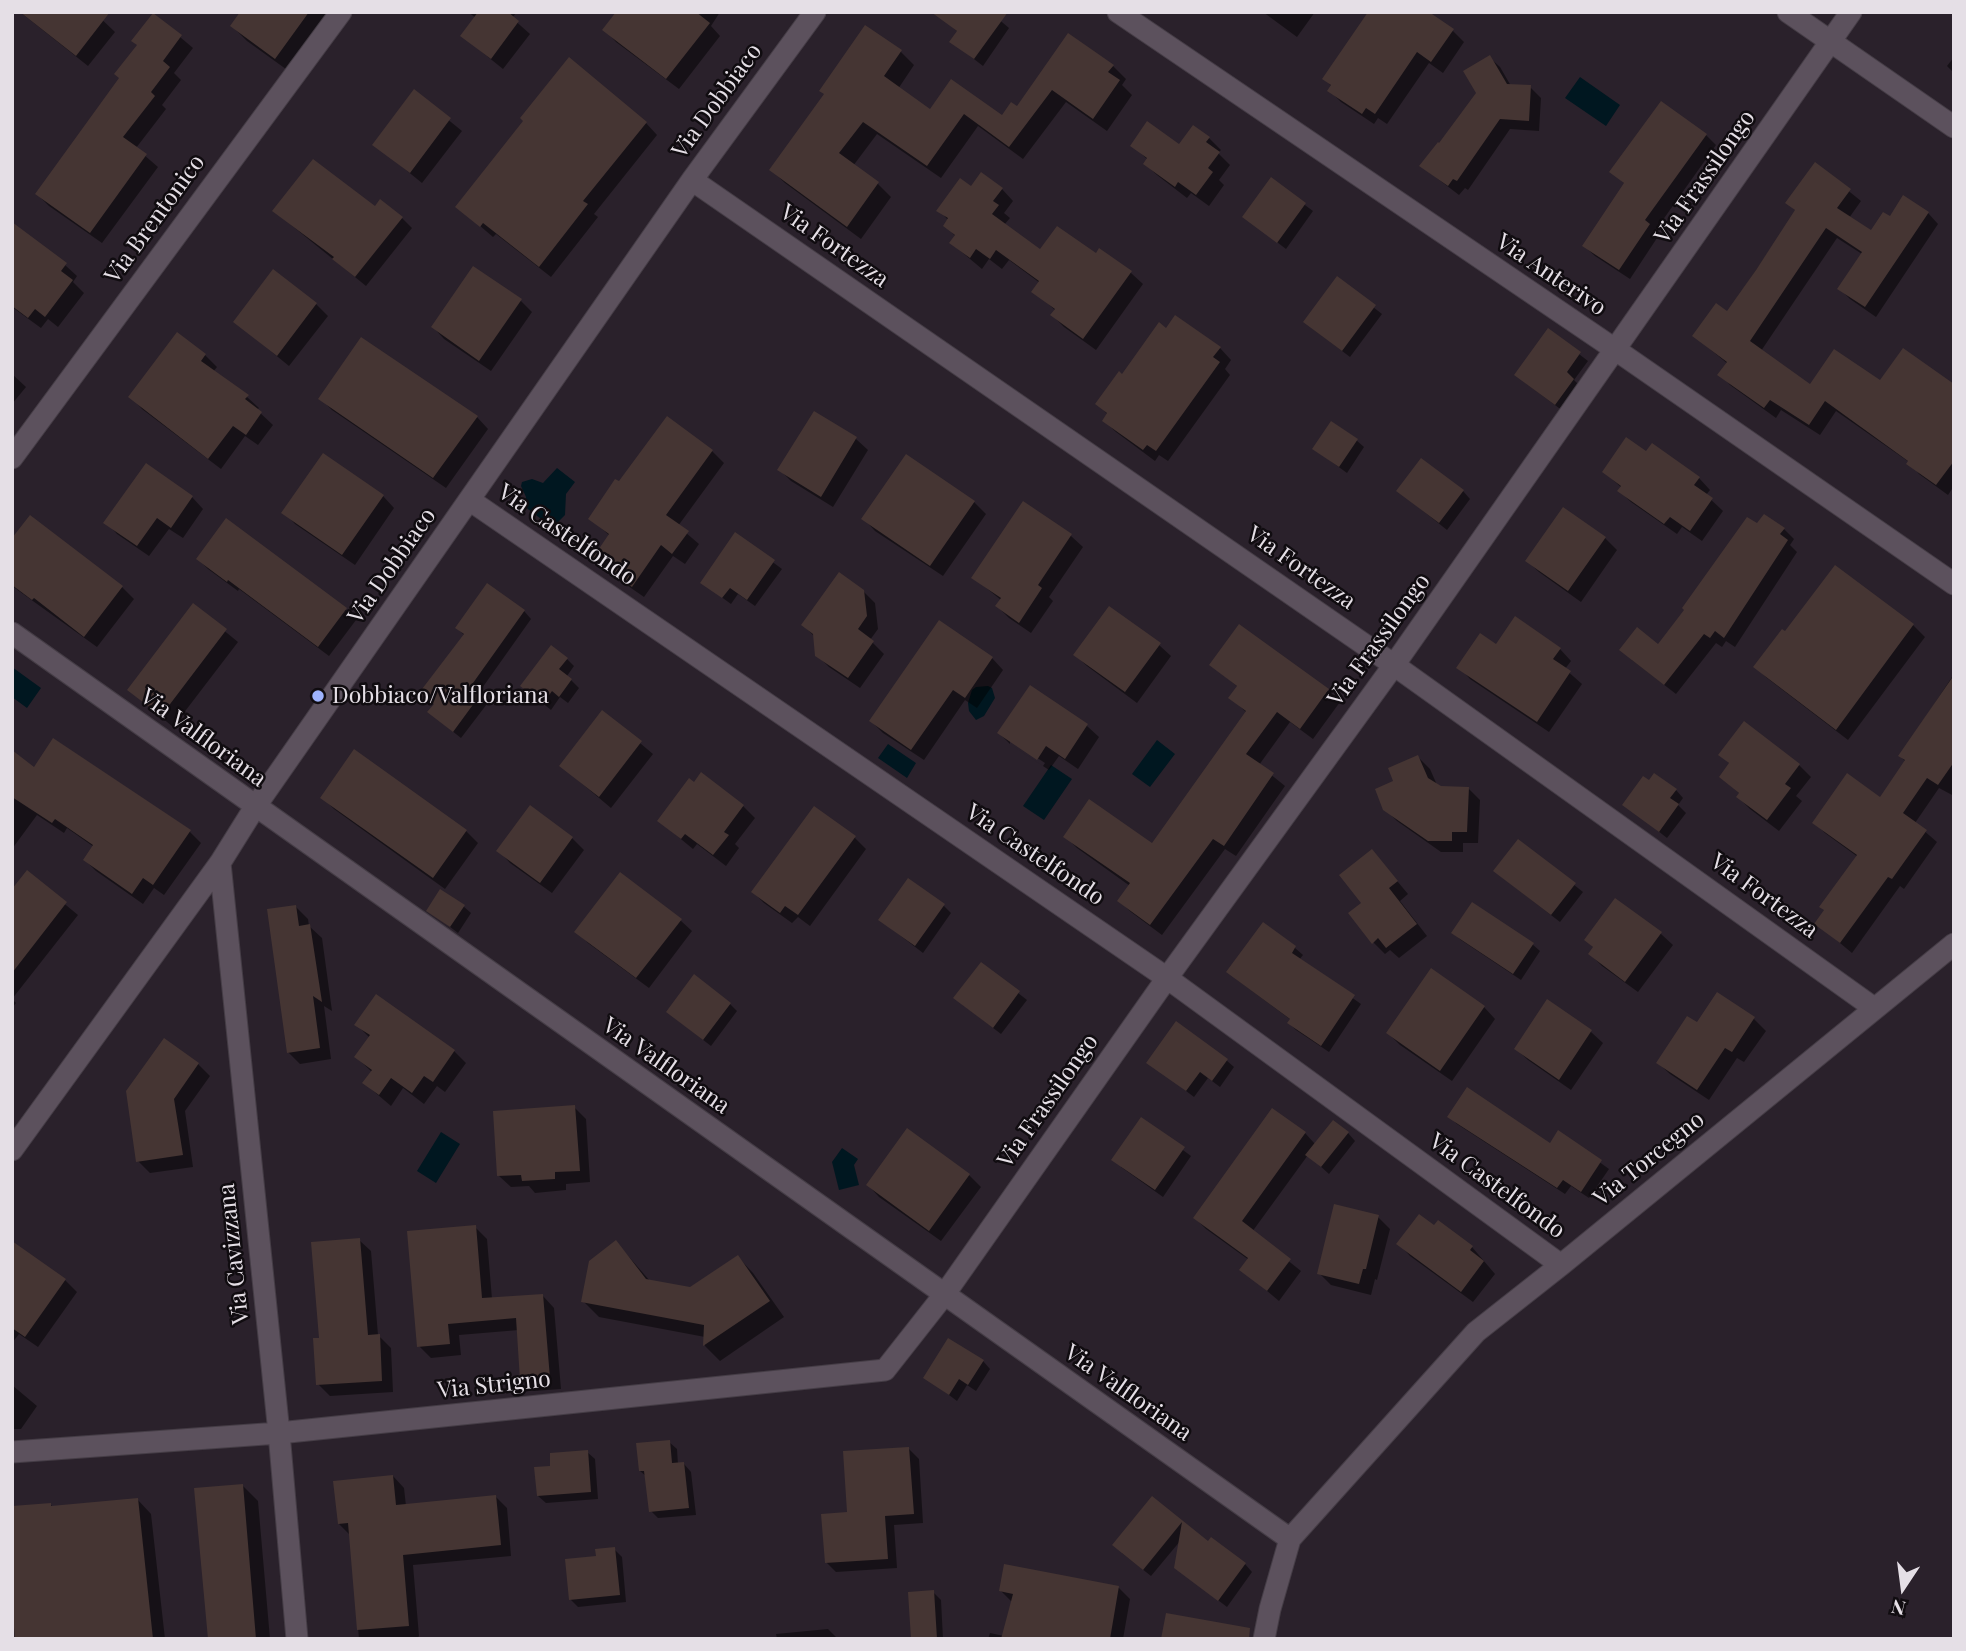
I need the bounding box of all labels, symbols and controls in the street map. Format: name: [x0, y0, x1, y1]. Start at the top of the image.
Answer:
street label: Via Dobbiaco: [666, 38, 768, 164]
street label: Via Frassilongo: [1649, 105, 1761, 249]
street label: Via Brentonico: [99, 149, 211, 289]
street label: Via Fortezza: [774, 198, 894, 294]
street label: Via Anterivo: [1491, 228, 1611, 322]
street label: Via Castelfondo: [492, 478, 642, 592]
street label: Via Dobbiaco: [342, 503, 442, 629]
street label: Via Fortezza: [1241, 520, 1361, 616]
street label: Via Frassilongo: [1322, 568, 1436, 712]
place label: Dobbiaco/Valfloriana: [332, 682, 549, 710]
street label: Via Valfloriana: [135, 683, 271, 793]
marker: Dobbiaco/Valfloriana: [310, 688, 326, 704]
street label: Via Castelfondo: [960, 798, 1110, 912]
street label: Via Fortezza: [1705, 848, 1823, 944]
street label: Via Valfloriana: [597, 1012, 735, 1120]
street label: Via Frassilongo: [992, 1029, 1104, 1173]
street label: Via Torcegno: [1588, 1106, 1710, 1212]
street label: Via Castelfondo: [1424, 1127, 1570, 1245]
street label: Via Cavizzana: [213, 1182, 255, 1326]
street label: Via Valfloriana: [1059, 1339, 1197, 1447]
street label: Via Strigno: [436, 1365, 552, 1405]
north arrow: [1868, 1553, 1938, 1623]
text: N: [1889, 1594, 1908, 1623]

